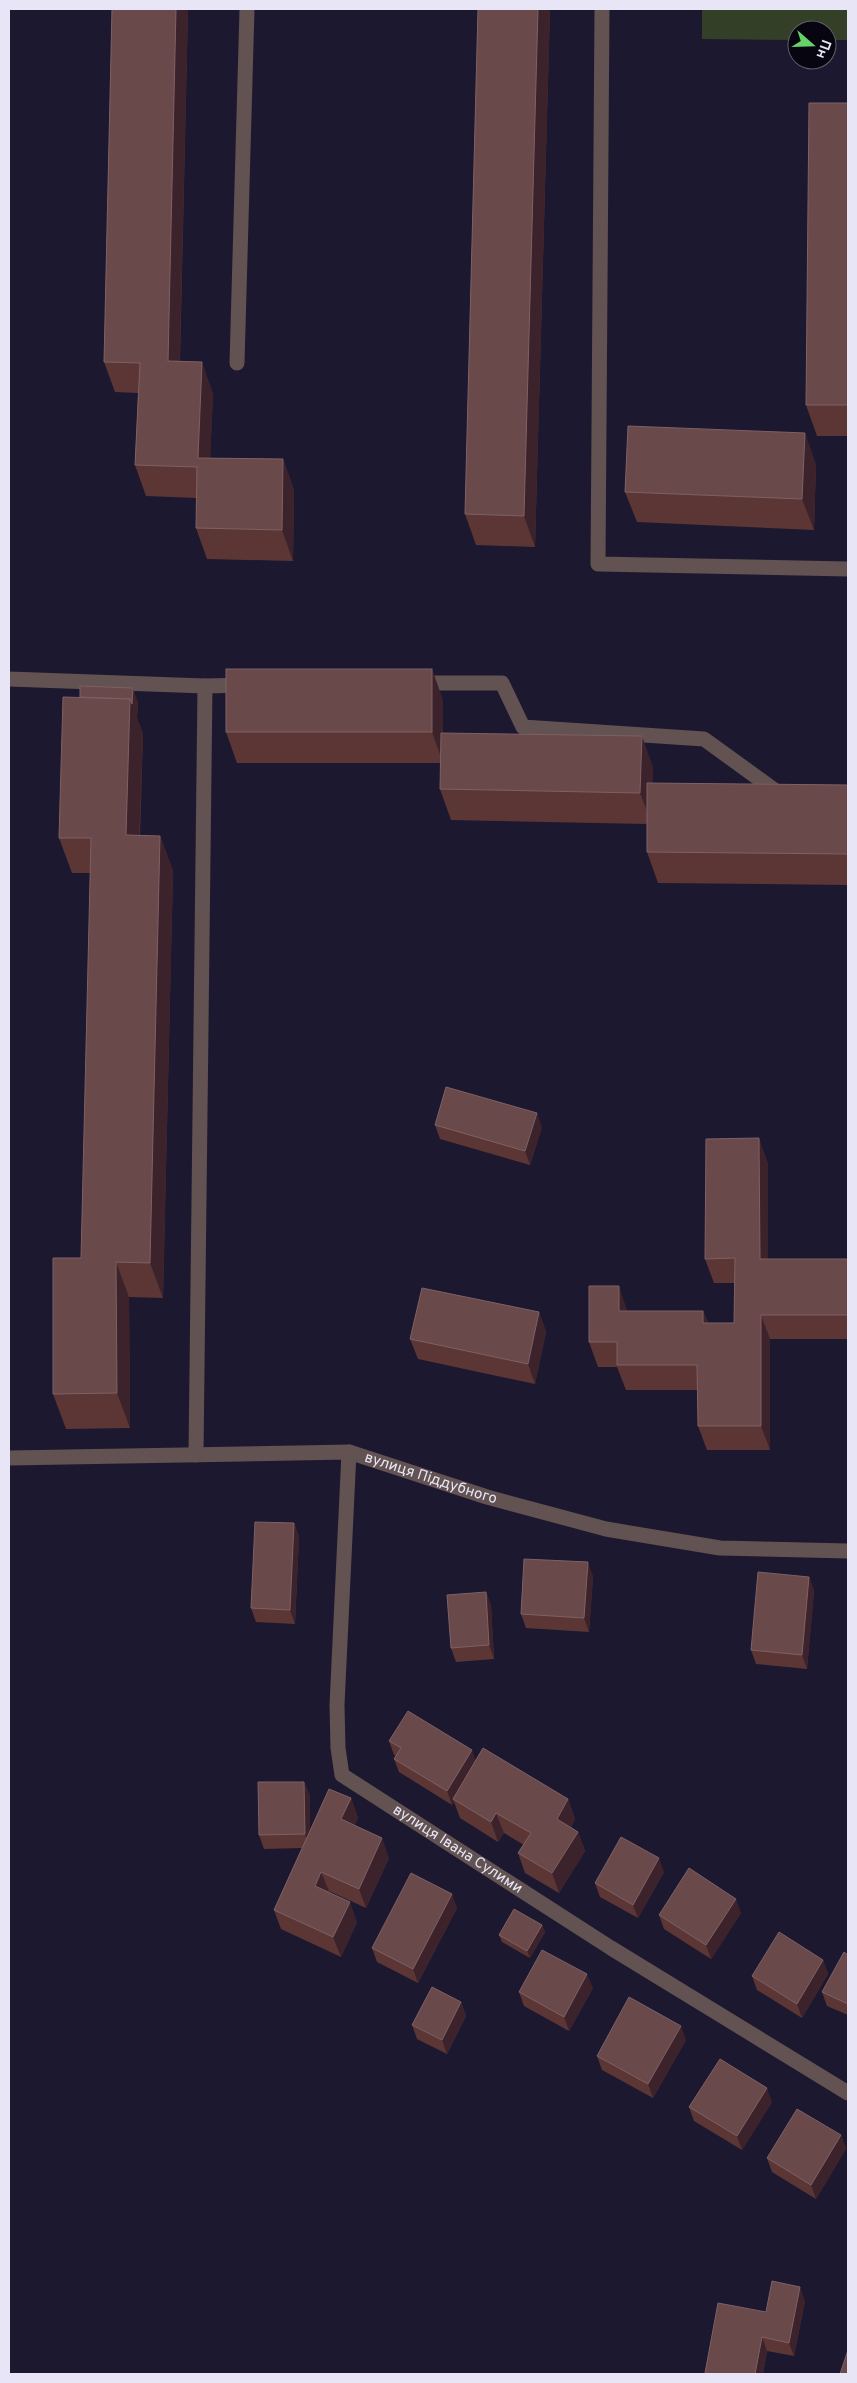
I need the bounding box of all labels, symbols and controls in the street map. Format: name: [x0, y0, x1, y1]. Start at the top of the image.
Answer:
north arrow: [787, 20, 837, 70]
text: Пн: [812, 37, 834, 61]
street label: вулиця Піддубного: [362, 1448, 499, 1509]
street label: вулиця Івана Сулими: [389, 1801, 526, 1898]

